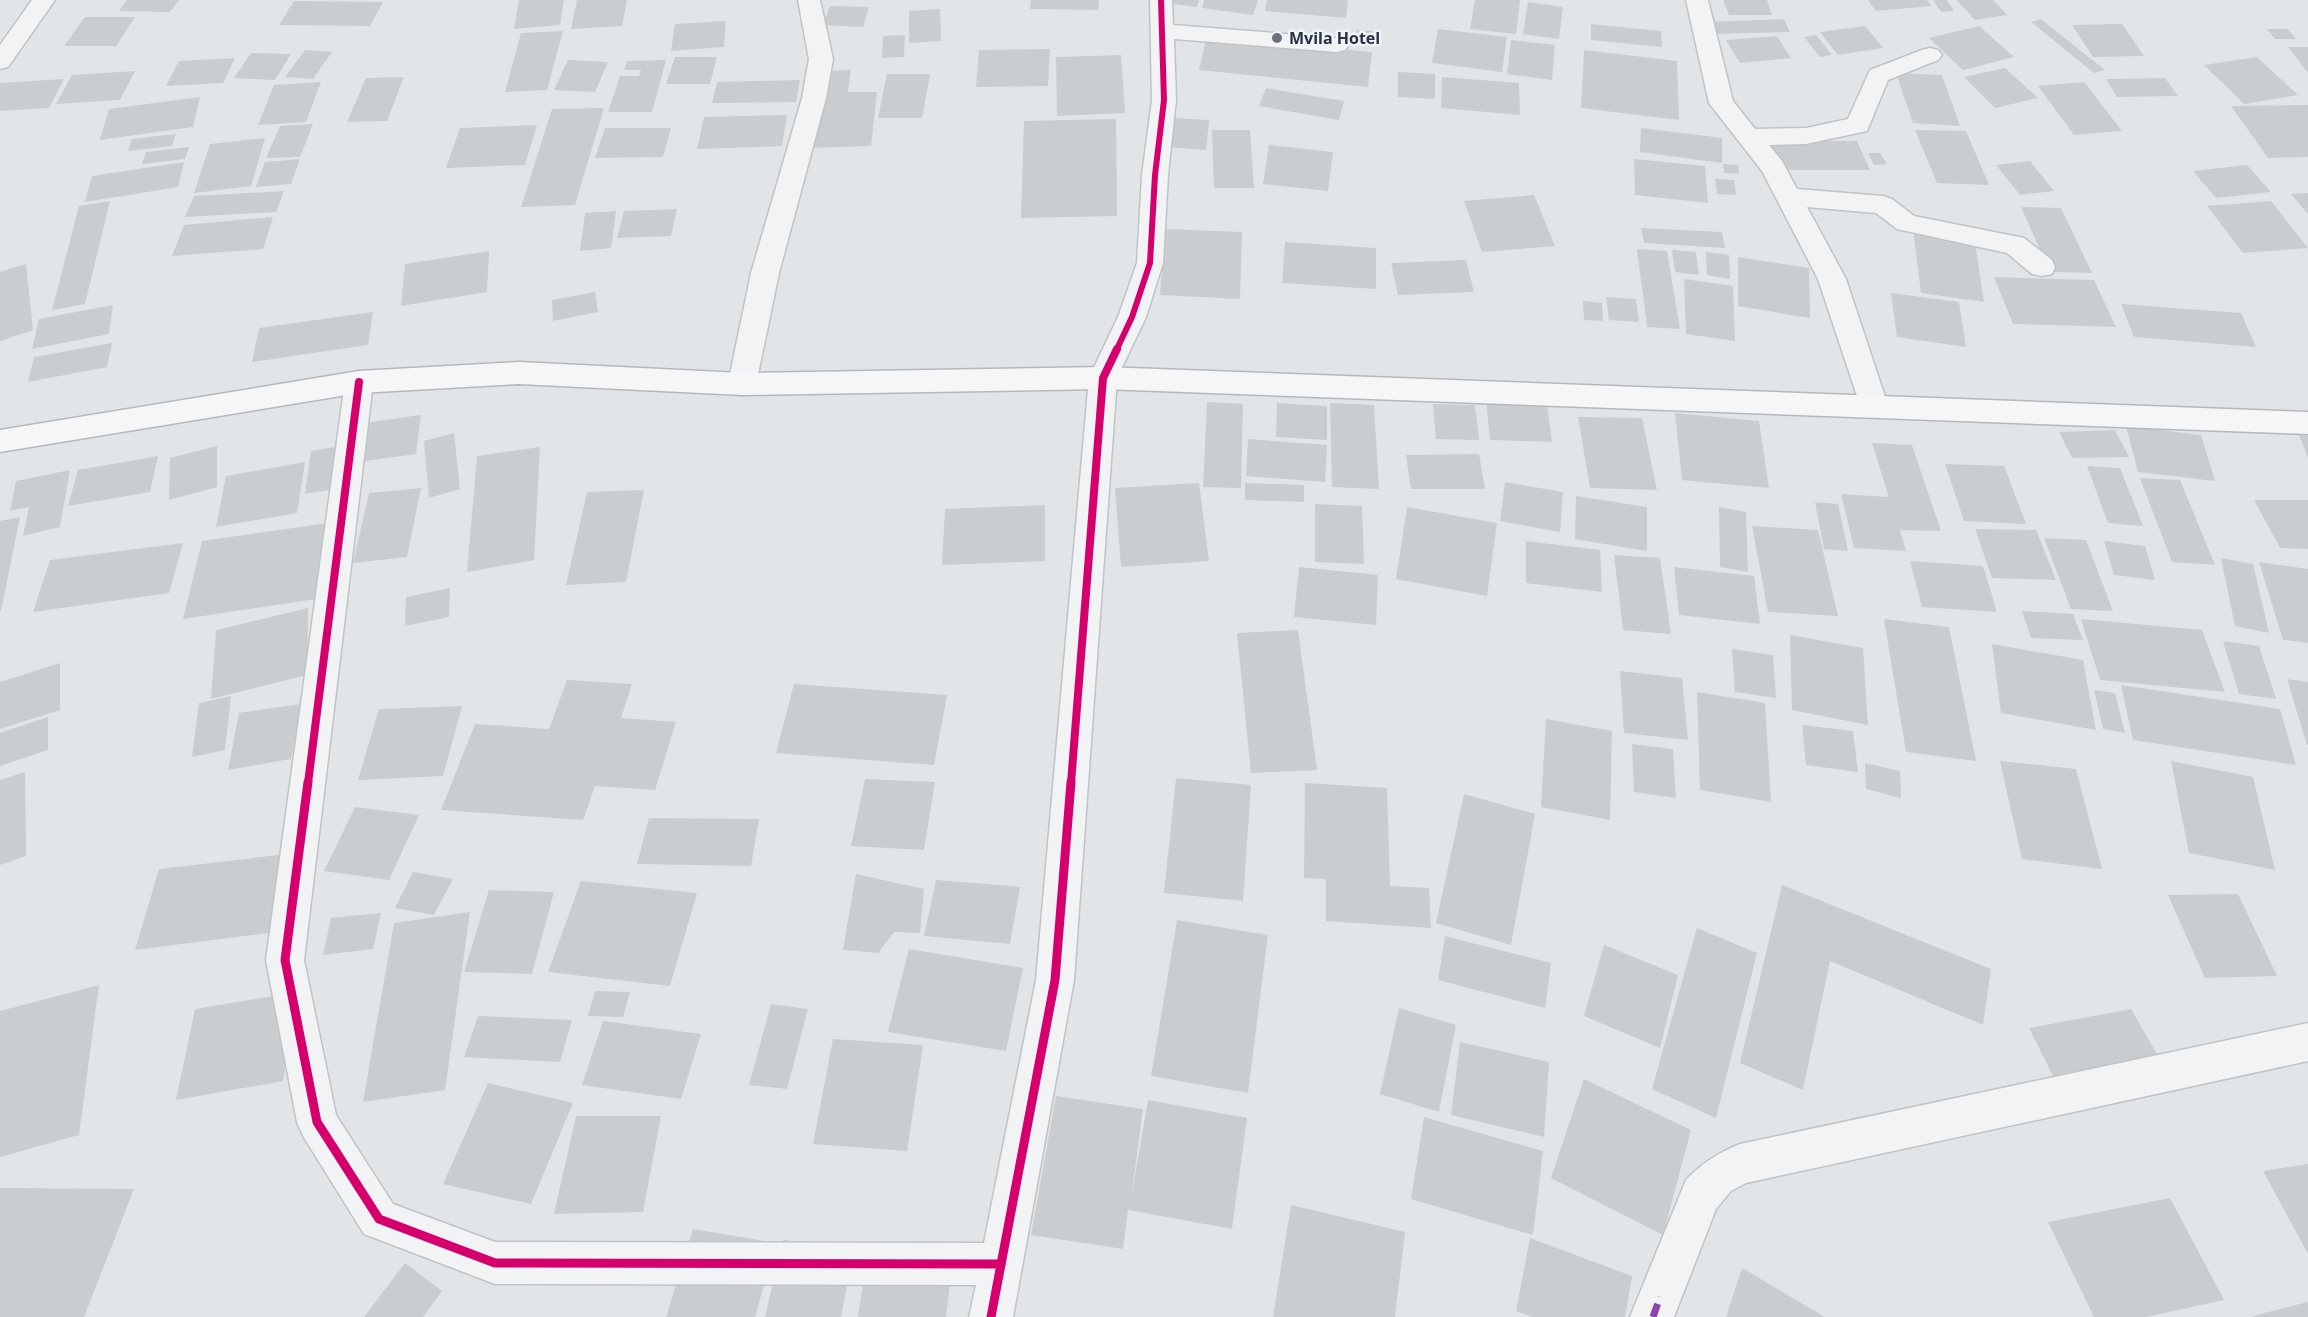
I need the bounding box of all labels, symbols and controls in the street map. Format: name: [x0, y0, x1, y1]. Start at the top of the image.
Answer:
place label: Mvila Hotel: [1289, 27, 1380, 49]
marker: Mvila Hotel: [1270, 31, 1284, 45]

